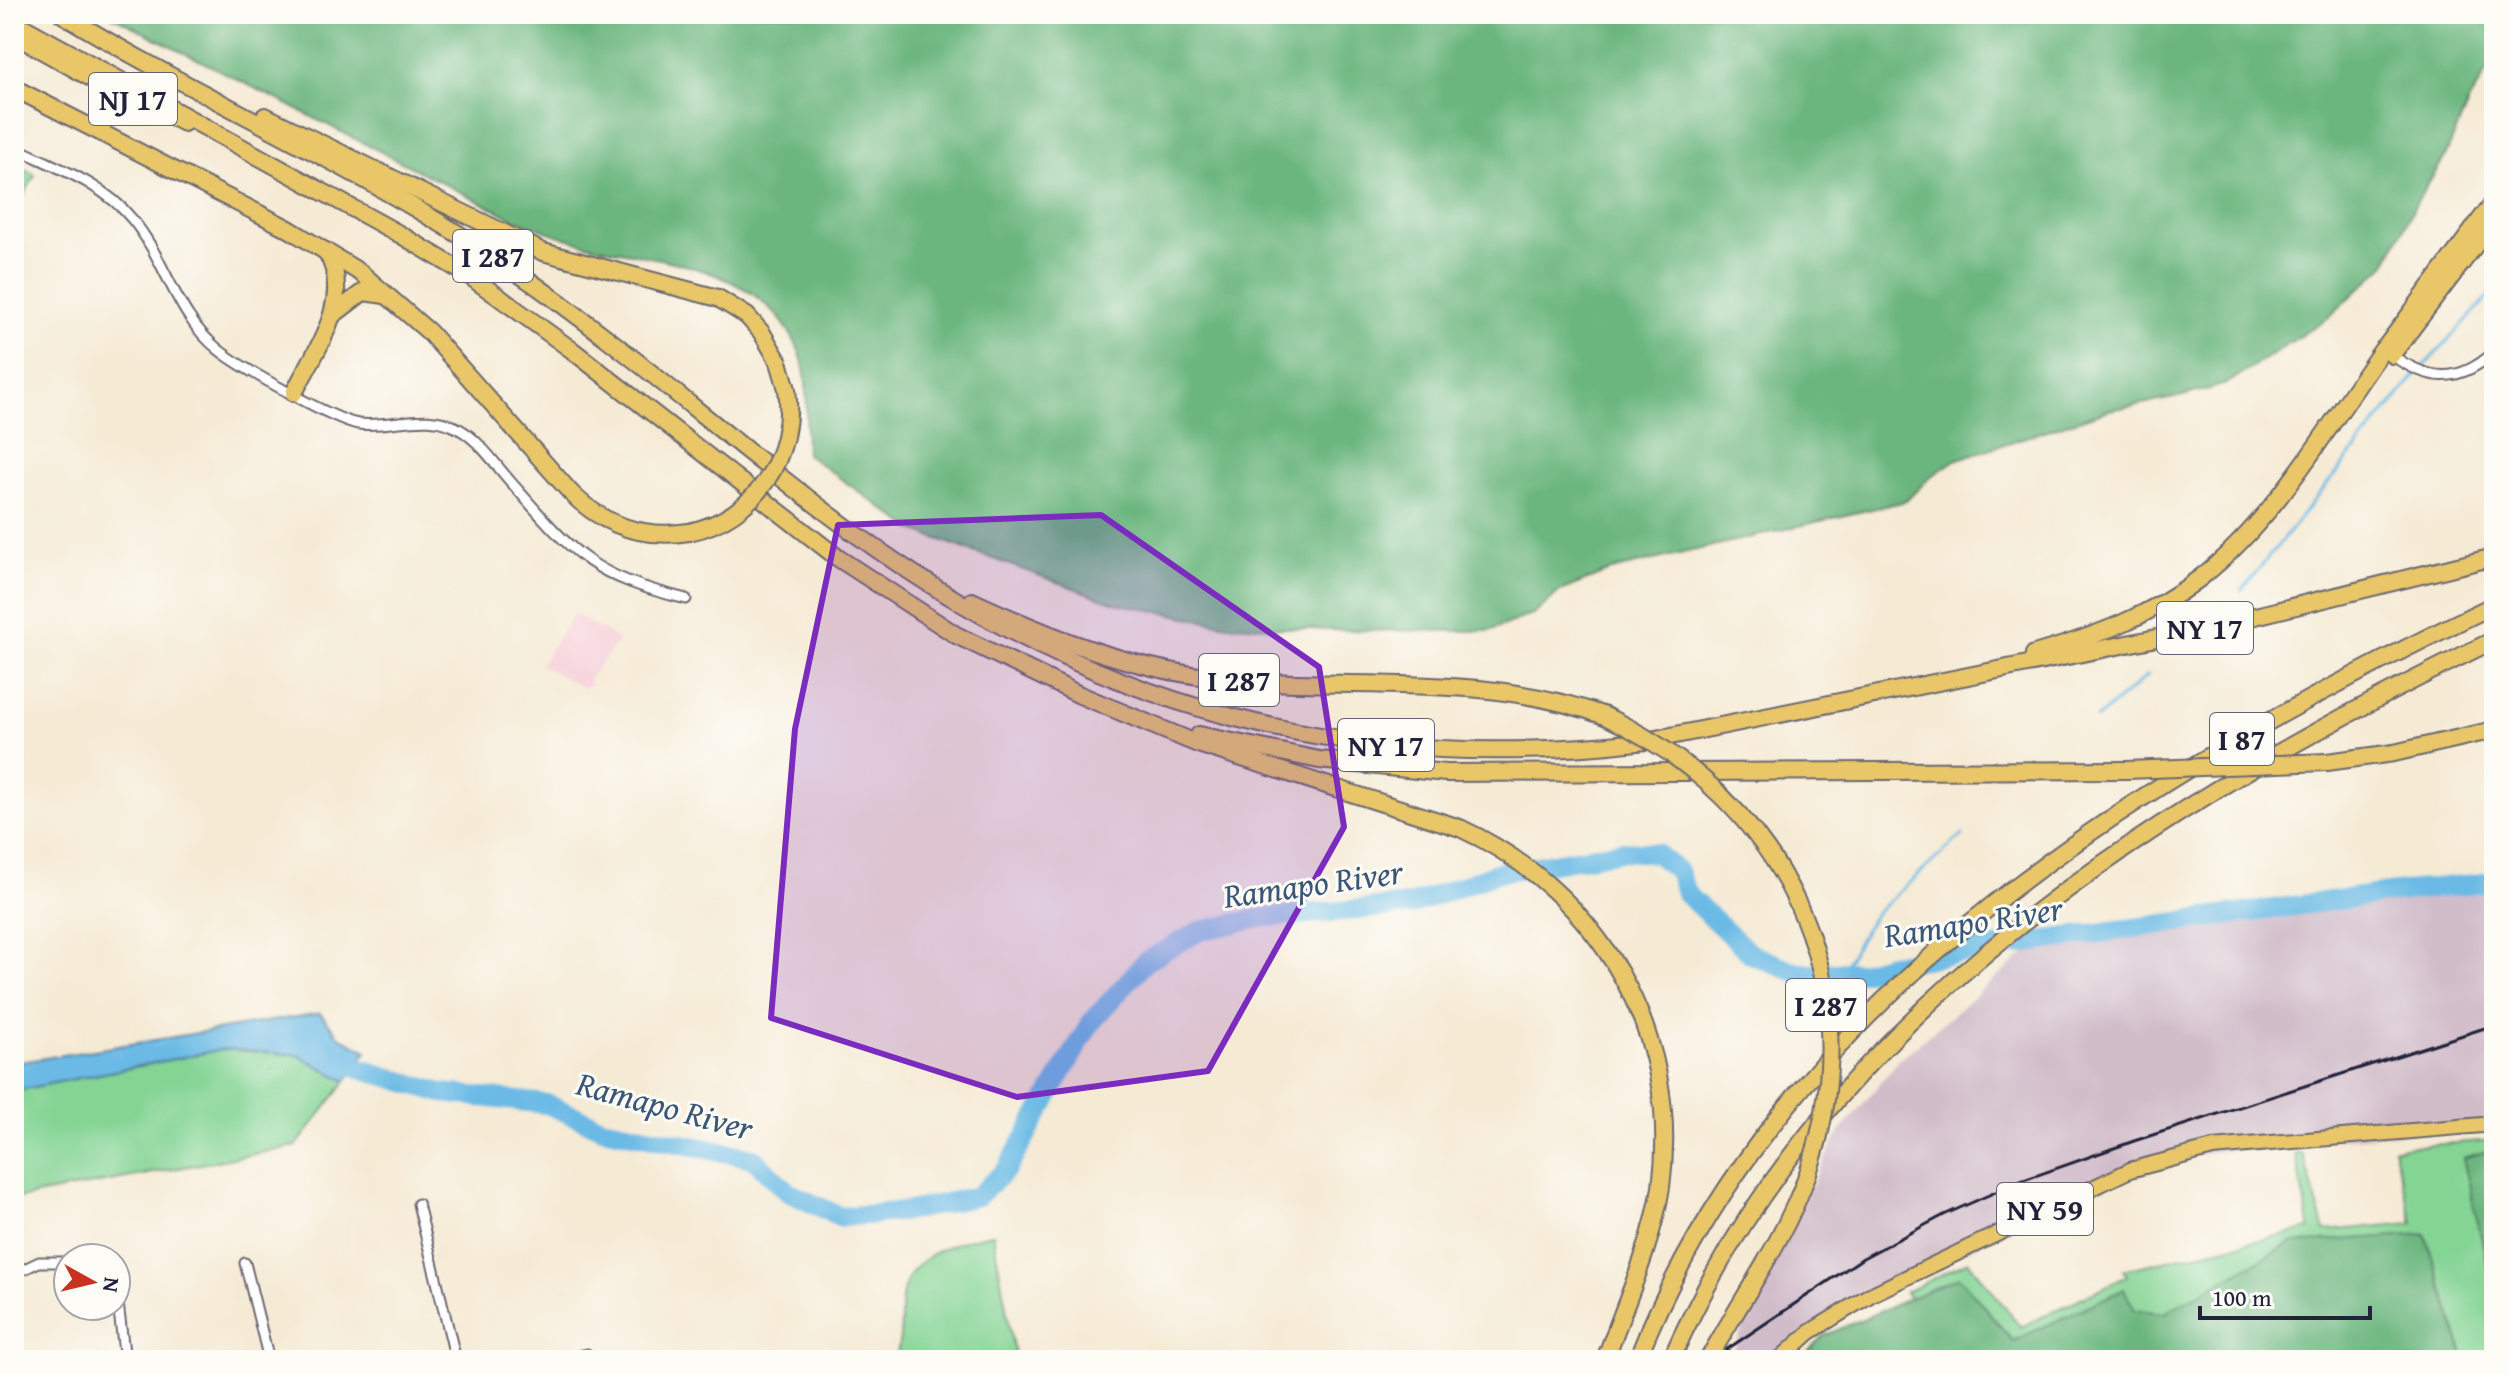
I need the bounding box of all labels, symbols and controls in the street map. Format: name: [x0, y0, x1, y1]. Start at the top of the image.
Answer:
road number: NJ 17: [89, 73, 177, 125]
road number: I 287: [453, 230, 533, 282]
road number: NY 17: [2157, 602, 2253, 654]
road number: I 287: [1199, 654, 1279, 706]
road number: I 87: [2210, 713, 2274, 765]
road number: NY 17: [1338, 719, 1434, 771]
water label: Ramapo River: [1219, 846, 1407, 920]
water label: Ramapo River: [1879, 882, 2067, 959]
road number: I 287: [1786, 979, 1866, 1031]
water label: Ramapo River: [570, 1058, 760, 1152]
road number: NY 59: [1997, 1183, 2093, 1235]
north arrow: [52, 1242, 132, 1322]
scale bar: [2200, 1270, 2370, 1320]
text: N: [95, 1275, 129, 1295]
text: 100 m: [2212, 1280, 2272, 1315]

